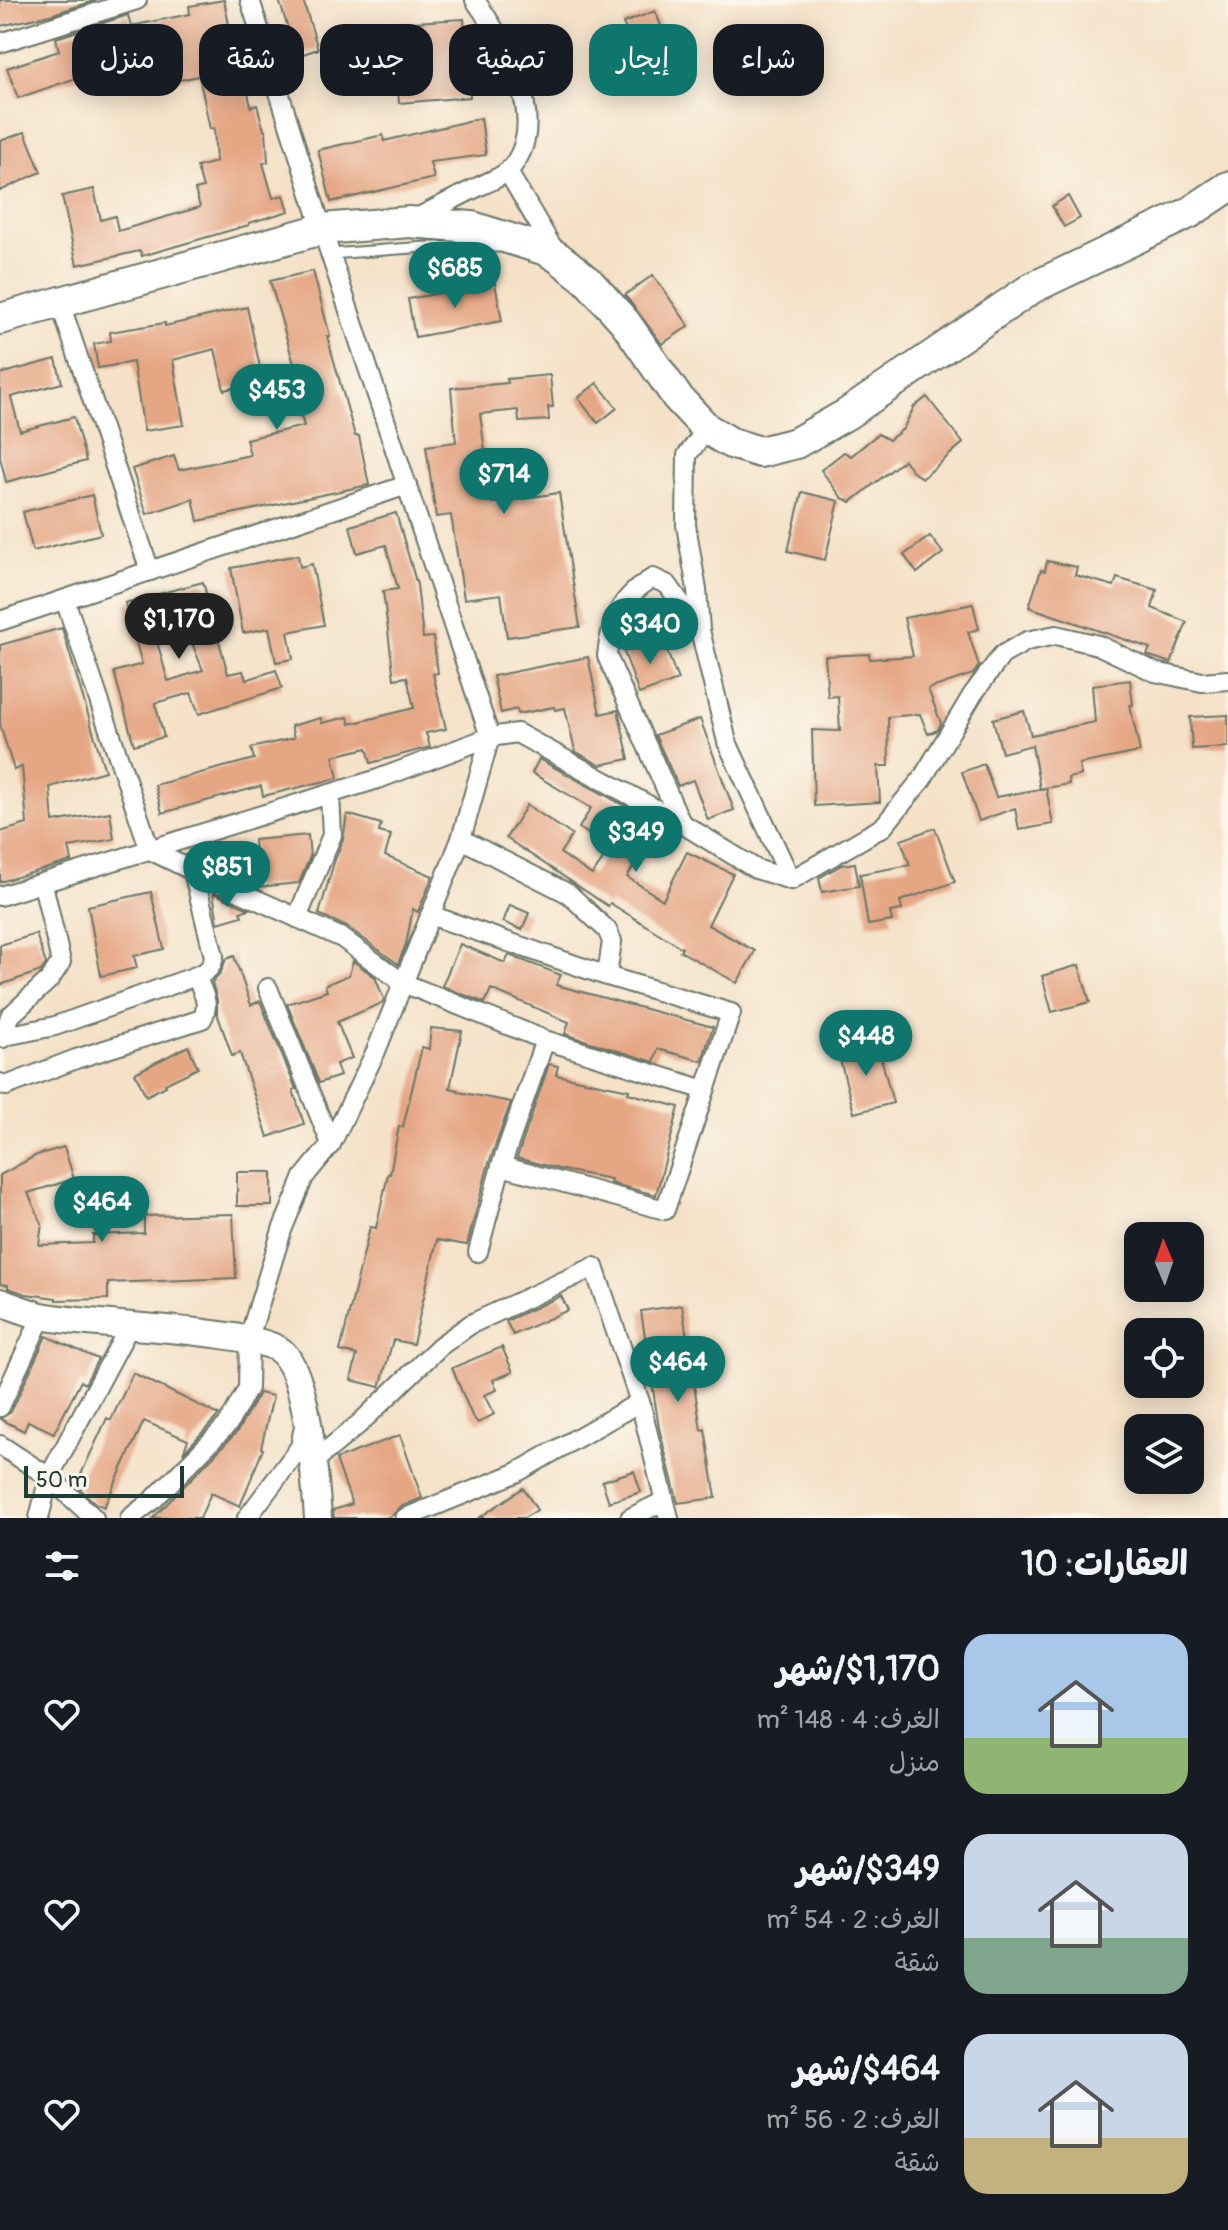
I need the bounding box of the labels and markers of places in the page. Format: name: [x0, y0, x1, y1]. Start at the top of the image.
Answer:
pin: $685: [408, 242, 502, 310]
pin: $453: [230, 364, 324, 432]
pin: $714: [457, 448, 551, 516]
pin: $1,170: [114, 593, 244, 661]
pin: $340: [603, 598, 697, 666]
pin: $349: [589, 806, 683, 874]
pin: $851: [180, 841, 274, 909]
pin: $448: [819, 1010, 913, 1078]
pin: $464: [55, 1176, 149, 1244]
pin: $464: [631, 1336, 725, 1404]

